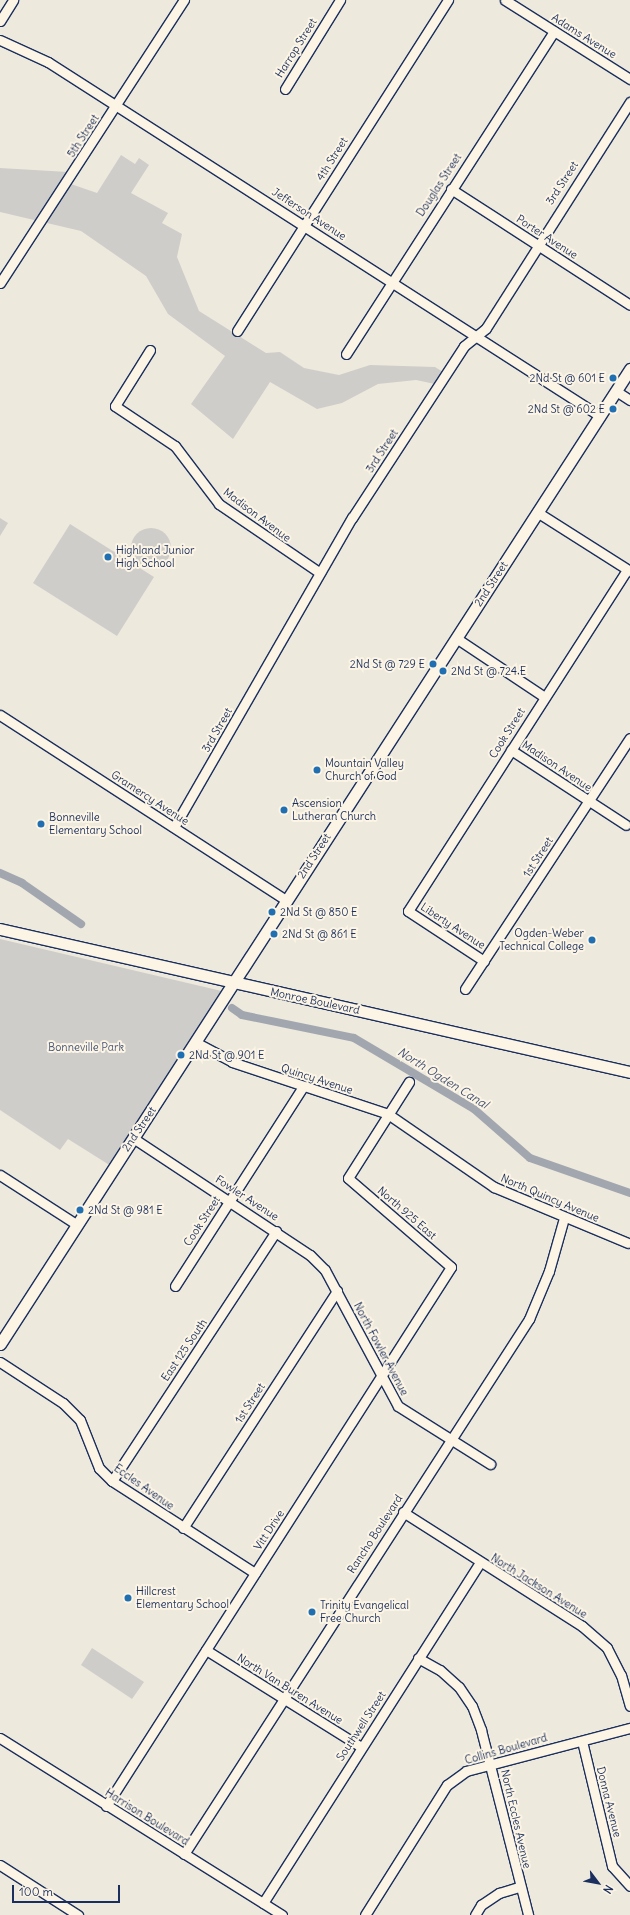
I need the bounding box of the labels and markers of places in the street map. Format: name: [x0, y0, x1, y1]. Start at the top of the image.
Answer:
place label: 2Nd St @ 601 E: [529, 371, 605, 385]
marker: 2Nd St @ 601 E: [608, 373, 618, 383]
place label: 2Nd St @ 602 E: [528, 402, 605, 416]
marker: 2Nd St @ 602 E: [608, 404, 618, 414]
place label: Highland Junior High School: [116, 544, 195, 570]
marker: Highland Junior High School: [103, 552, 113, 562]
place label: 2Nd St @ 729 E: [350, 657, 425, 671]
marker: 2Nd St @ 729 E: [428, 659, 438, 669]
place label: 2Nd St @ 724 E: [451, 664, 526, 678]
marker: 2Nd St @ 724 E: [438, 666, 448, 676]
place label: Mountain Valley Church of God: [325, 757, 404, 783]
marker: Mountain Valley Church of God: [312, 765, 322, 775]
place label: Ascension Lutheran Church: [292, 797, 376, 823]
marker: Ascension Lutheran Church: [279, 805, 289, 815]
place label: Bonneville Elementary School: [49, 811, 142, 837]
marker: Bonneville Elementary School: [36, 819, 46, 829]
place label: 2Nd St @ 850 E: [280, 905, 358, 919]
marker: 2Nd St @ 850 E: [267, 907, 277, 917]
place label: 2Nd St @ 861 E: [282, 927, 357, 941]
place label: Ogden-Weber Technical College: [499, 927, 584, 953]
marker: 2Nd St @ 861 E: [269, 929, 279, 939]
marker: Ogden-Weber Technical College: [587, 935, 597, 945]
place label: 2Nd St @ 901 E: [189, 1048, 265, 1062]
marker: 2Nd St @ 901 E: [176, 1050, 186, 1060]
place label: 2Nd St @ 981 E: [88, 1203, 163, 1217]
marker: 2Nd St @ 981 E: [75, 1205, 85, 1215]
place label: Hillcrest Elementary School: [136, 1585, 229, 1611]
marker: Hillcrest Elementary School: [123, 1593, 133, 1603]
place label: Trinity Evangelical Free Church: [320, 1599, 409, 1625]
marker: Trinity Evangelical Free Church: [307, 1607, 317, 1617]

